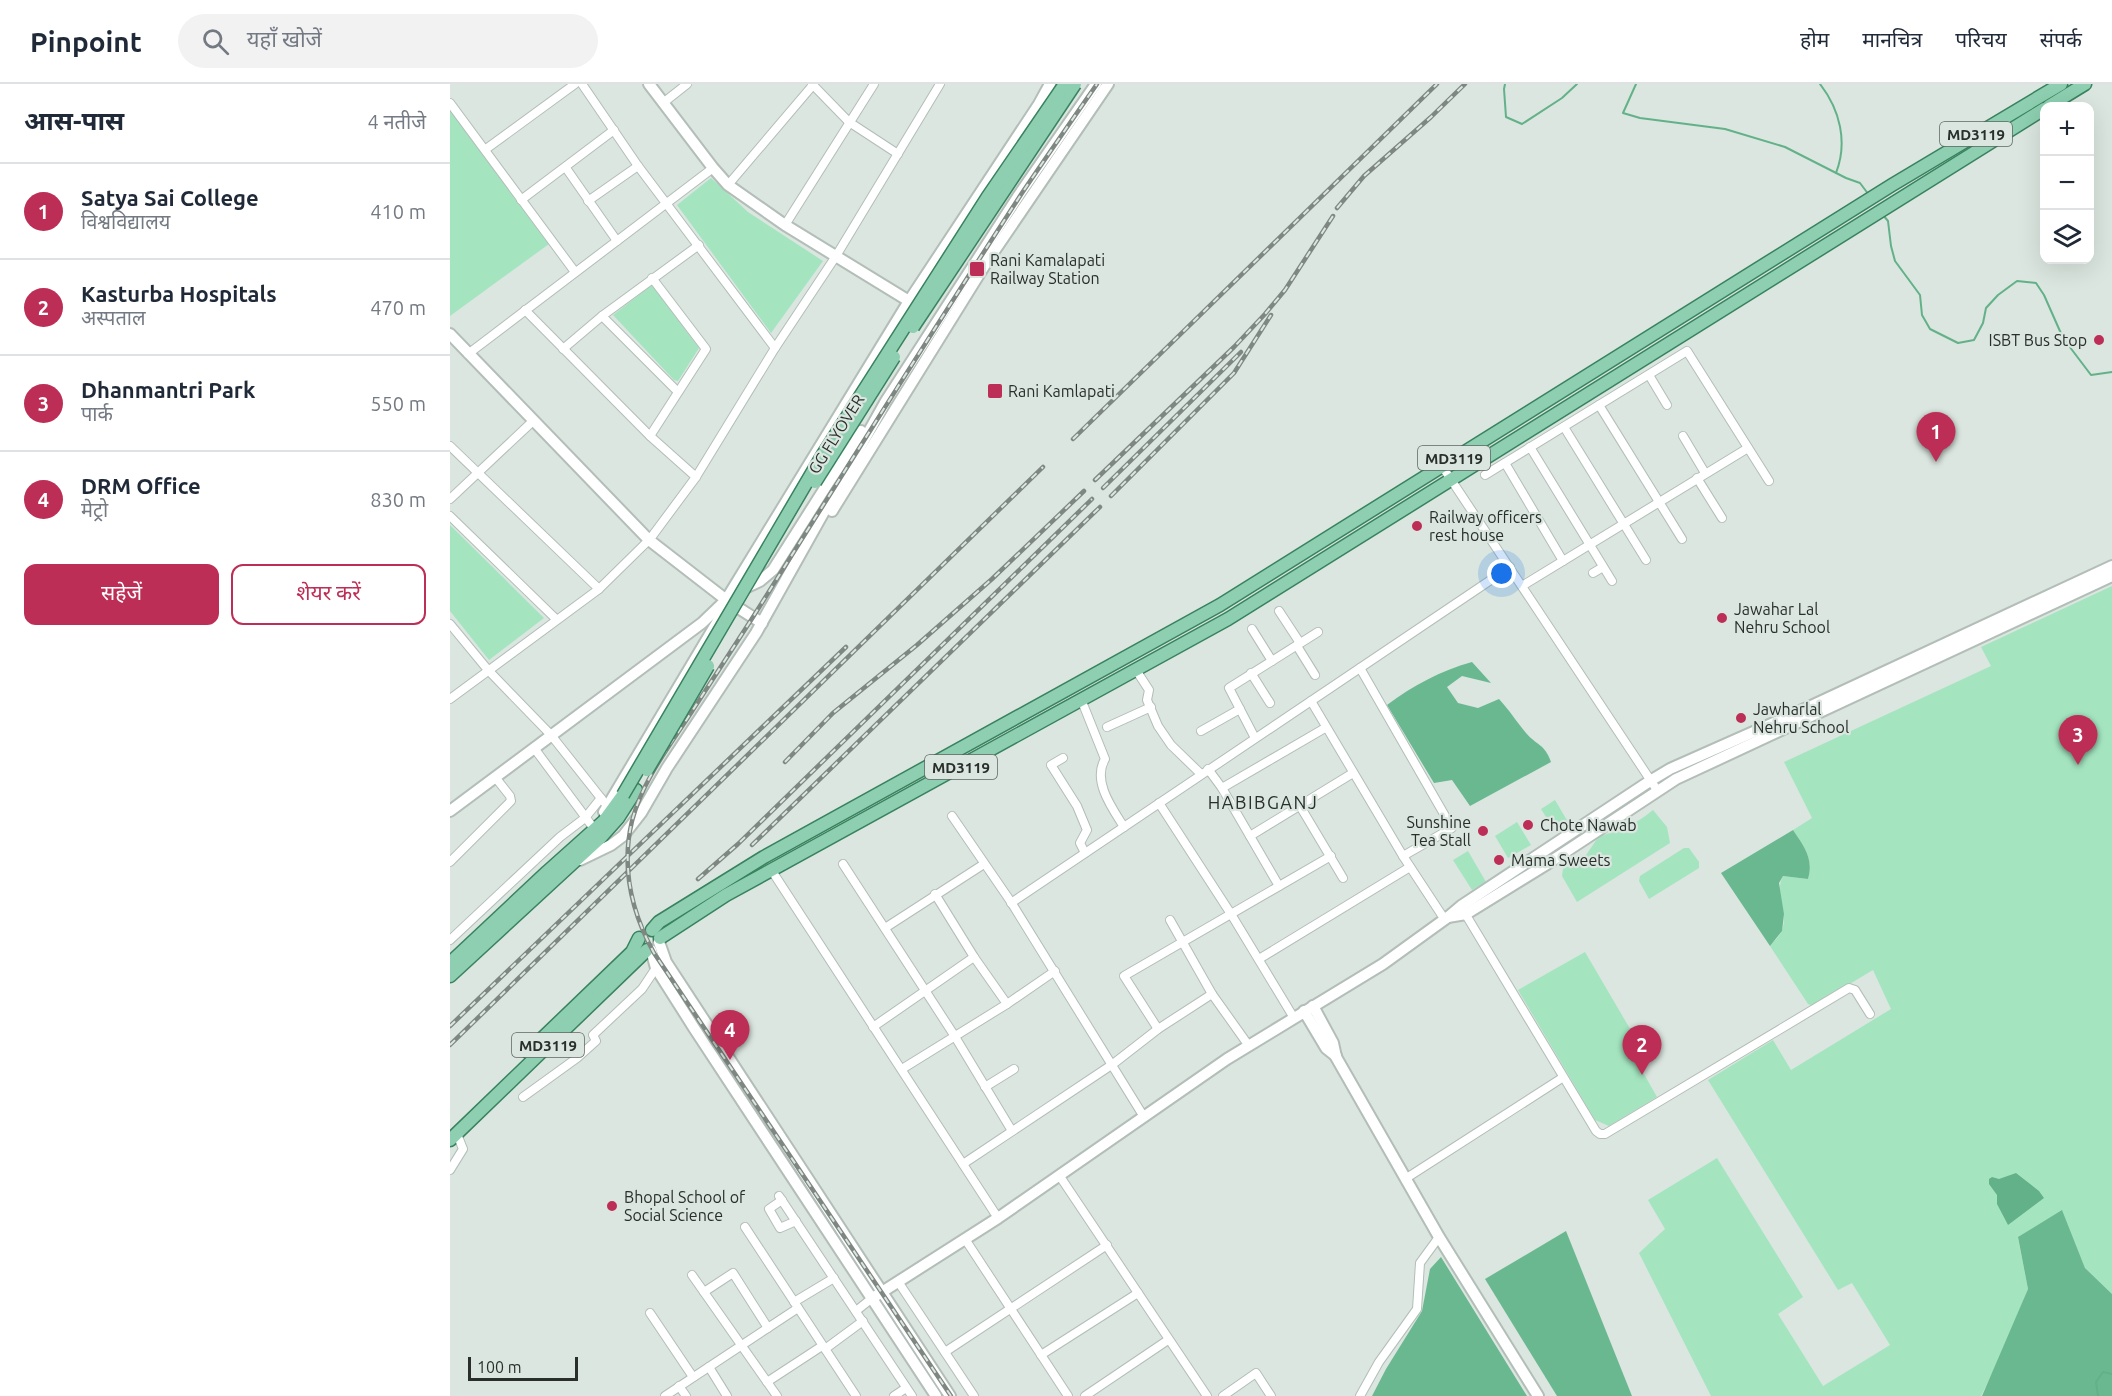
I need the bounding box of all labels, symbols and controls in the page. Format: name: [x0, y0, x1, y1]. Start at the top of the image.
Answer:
search box: [178, 14, 598, 68]
icon: search: [199, 25, 232, 58]
text: Pinpoint: [30, 26, 142, 57]
text: यहाँ खोजें: [247, 26, 322, 51]
text: होम: [1800, 27, 1829, 51]
text: मानचित्र: [1862, 27, 1922, 51]
text: परिचय: [1955, 27, 2007, 51]
text: संपर्क: [2040, 27, 2082, 51]
map controls: [2040, 102, 2094, 264]
button: +: [2040, 102, 2094, 156]
text: आस-पास: [24, 106, 124, 135]
text: 4 नतीजे: [368, 110, 426, 133]
road number: MD3119: [1940, 122, 2012, 146]
button: −: [2040, 156, 2094, 210]
text: Satya Sai College: [81, 185, 259, 210]
text: 1: [38, 200, 49, 223]
text: 410 m: [370, 200, 426, 223]
text: विश्वविद्यालय: [81, 210, 170, 233]
button: layers: [2040, 210, 2094, 264]
place label: Rani Kamalapati Railway Station: [990, 251, 1105, 287]
marker: Rani Kamalapati Railway Station: [968, 260, 986, 278]
text: Kasturba Hospitals: [81, 281, 277, 306]
text: 2: [38, 296, 49, 319]
text: 470 m: [370, 296, 426, 319]
text: अस्पताल: [81, 306, 146, 329]
place label: ISBT Bus Stop: [1989, 331, 2087, 349]
marker: ISBT Bus Stop: [2092, 333, 2106, 347]
text: Dhanmantri Park: [81, 377, 255, 402]
marker: Rani Kamlapati: [986, 382, 1004, 400]
place label: Rani Kamlapati: [1008, 382, 1115, 400]
street label: GG FLYOVER: [805, 391, 867, 477]
text: 3: [38, 392, 49, 415]
text: 550 m: [370, 392, 426, 415]
text: पार्क: [81, 402, 113, 425]
pin: 1: [1916, 412, 1956, 462]
road number: MD3119: [1418, 446, 1490, 470]
text: DRM Office: [81, 473, 201, 498]
text: 4: [38, 488, 49, 511]
text: 830 m: [370, 488, 426, 511]
text: मेट्रो: [81, 498, 108, 521]
place label: Railway officers rest house: [1429, 508, 1542, 544]
marker: Railway officers rest house: [1410, 519, 1424, 533]
your location: [1487, 559, 1516, 588]
button: सहेजें: [24, 564, 219, 625]
button: शेयर करें: [231, 564, 426, 625]
place label: Jawahar Lal Nehru School: [1734, 600, 1830, 636]
marker: Jawahar Lal Nehru School: [1715, 611, 1729, 625]
place label: Jawharlal Nehru School: [1753, 700, 1849, 736]
marker: Jawharlal Nehru School: [1734, 711, 1748, 725]
pin: 3: [2058, 716, 2098, 765]
road number: MD3119: [925, 755, 997, 779]
district label: HABIBGANJ: [1208, 792, 1318, 812]
place label: Sunshine Tea Stall: [1406, 813, 1471, 849]
place label: Chote Nawab: [1540, 816, 1637, 834]
marker: Chote Nawab: [1521, 818, 1535, 832]
marker: Sunshine Tea Stall: [1476, 824, 1490, 838]
place label: Mama Sweets: [1511, 851, 1611, 869]
marker: Mama Sweets: [1492, 853, 1506, 867]
pin: 4: [710, 1010, 750, 1060]
pin: 2: [1622, 1026, 1662, 1075]
road number: MD3119: [512, 1033, 584, 1057]
place label: Bhopal School of Social Science: [624, 1188, 746, 1224]
marker: Bhopal School of Social Science: [605, 1199, 619, 1213]
scale bar: [468, 1354, 578, 1382]
text: 100 m: [477, 1358, 522, 1376]

